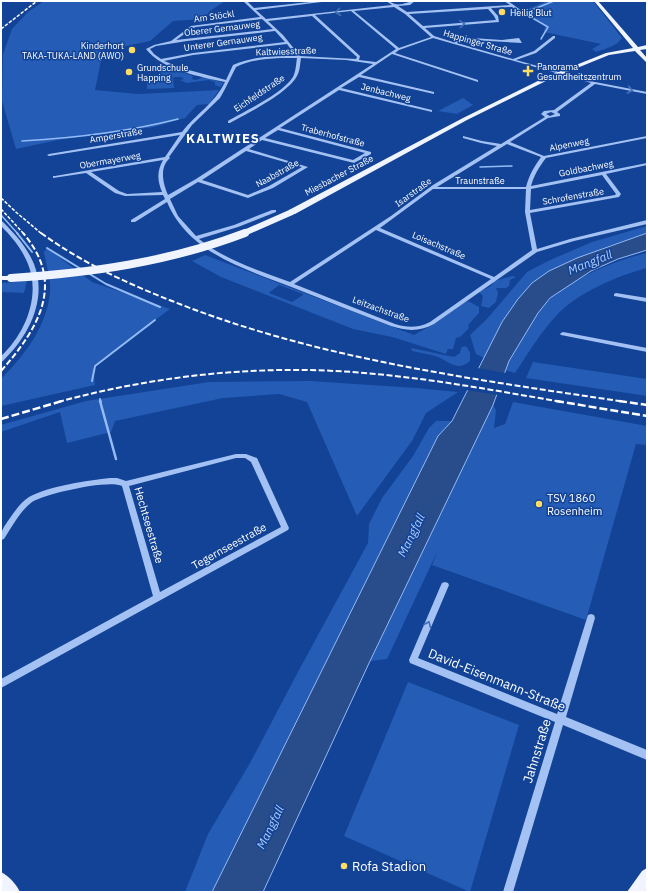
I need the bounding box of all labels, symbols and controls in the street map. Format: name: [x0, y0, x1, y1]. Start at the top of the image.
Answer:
one-way arrow: [335, 7, 341, 16]
marker: Heilig Blut: [497, 7, 507, 17]
place label: Heilig Blut: [510, 7, 552, 18]
street label: Am Stöckl: [193, 8, 236, 24]
street label: Oberer Gernauweg: [183, 18, 261, 38]
one-way arrow: [459, 20, 465, 29]
street label: Happinger Straße: [442, 27, 514, 57]
street label: Unterer Gernauweg: [183, 31, 263, 53]
place label: Kinderhort TAKA-TUKA-LAND (AWO): [22, 40, 124, 61]
street label: Kaltwiesstraße: [256, 44, 317, 58]
marker: Kinderhort TAKA-TUKA-LAND (AWO): [127, 45, 137, 55]
place label: Panorama Gesundheitszentrum: [537, 61, 621, 82]
place label: Grundschule Happing: [137, 62, 189, 83]
marker: Panorama Gesundheitszentrum: [522, 65, 534, 77]
marker: Grundschule Happing: [124, 67, 134, 77]
street label: Eichfeldstraße: [232, 72, 287, 114]
street label: Jenbachweg: [360, 81, 412, 104]
one-way arrow: [627, 85, 633, 93]
street label: Traberhofstraße: [300, 121, 366, 149]
street label: Amperstraße: [89, 125, 143, 145]
district label: KALTWIES: [186, 130, 260, 147]
street label: Alpenweg: [548, 135, 590, 153]
street label: Obermayerweg: [79, 149, 142, 171]
street label: Miesbacher Straße: [303, 152, 375, 198]
street label: Naabstraße: [254, 157, 300, 189]
street label: Goldbachweg: [558, 157, 614, 179]
street label: Isarstraße: [393, 175, 433, 209]
street label: Traunstraße: [455, 175, 505, 186]
street label: Schrofenstraße: [541, 185, 605, 207]
street label: Loisachstraße: [411, 229, 467, 261]
water label: Mangfall: [566, 246, 615, 278]
street label: Leitzachstraße: [351, 294, 411, 324]
street label: Hechtseestraße: [131, 485, 167, 565]
place label: TSV 1860 Rosenheim: [547, 491, 602, 518]
marker: TSV 1860 Rosenheim: [534, 499, 544, 509]
water label: Mangfall: [394, 510, 428, 559]
street label: Tegernseestraße: [189, 520, 269, 572]
one-way arrow: [423, 621, 431, 629]
street label: David-Eisenmann-Straße: [426, 645, 568, 715]
street label: Jahnstraße: [519, 717, 555, 785]
water label: Mangfall: [253, 802, 287, 851]
place label: Rofa Stadion: [352, 858, 426, 875]
marker: Rofa Stadion: [339, 861, 349, 871]

